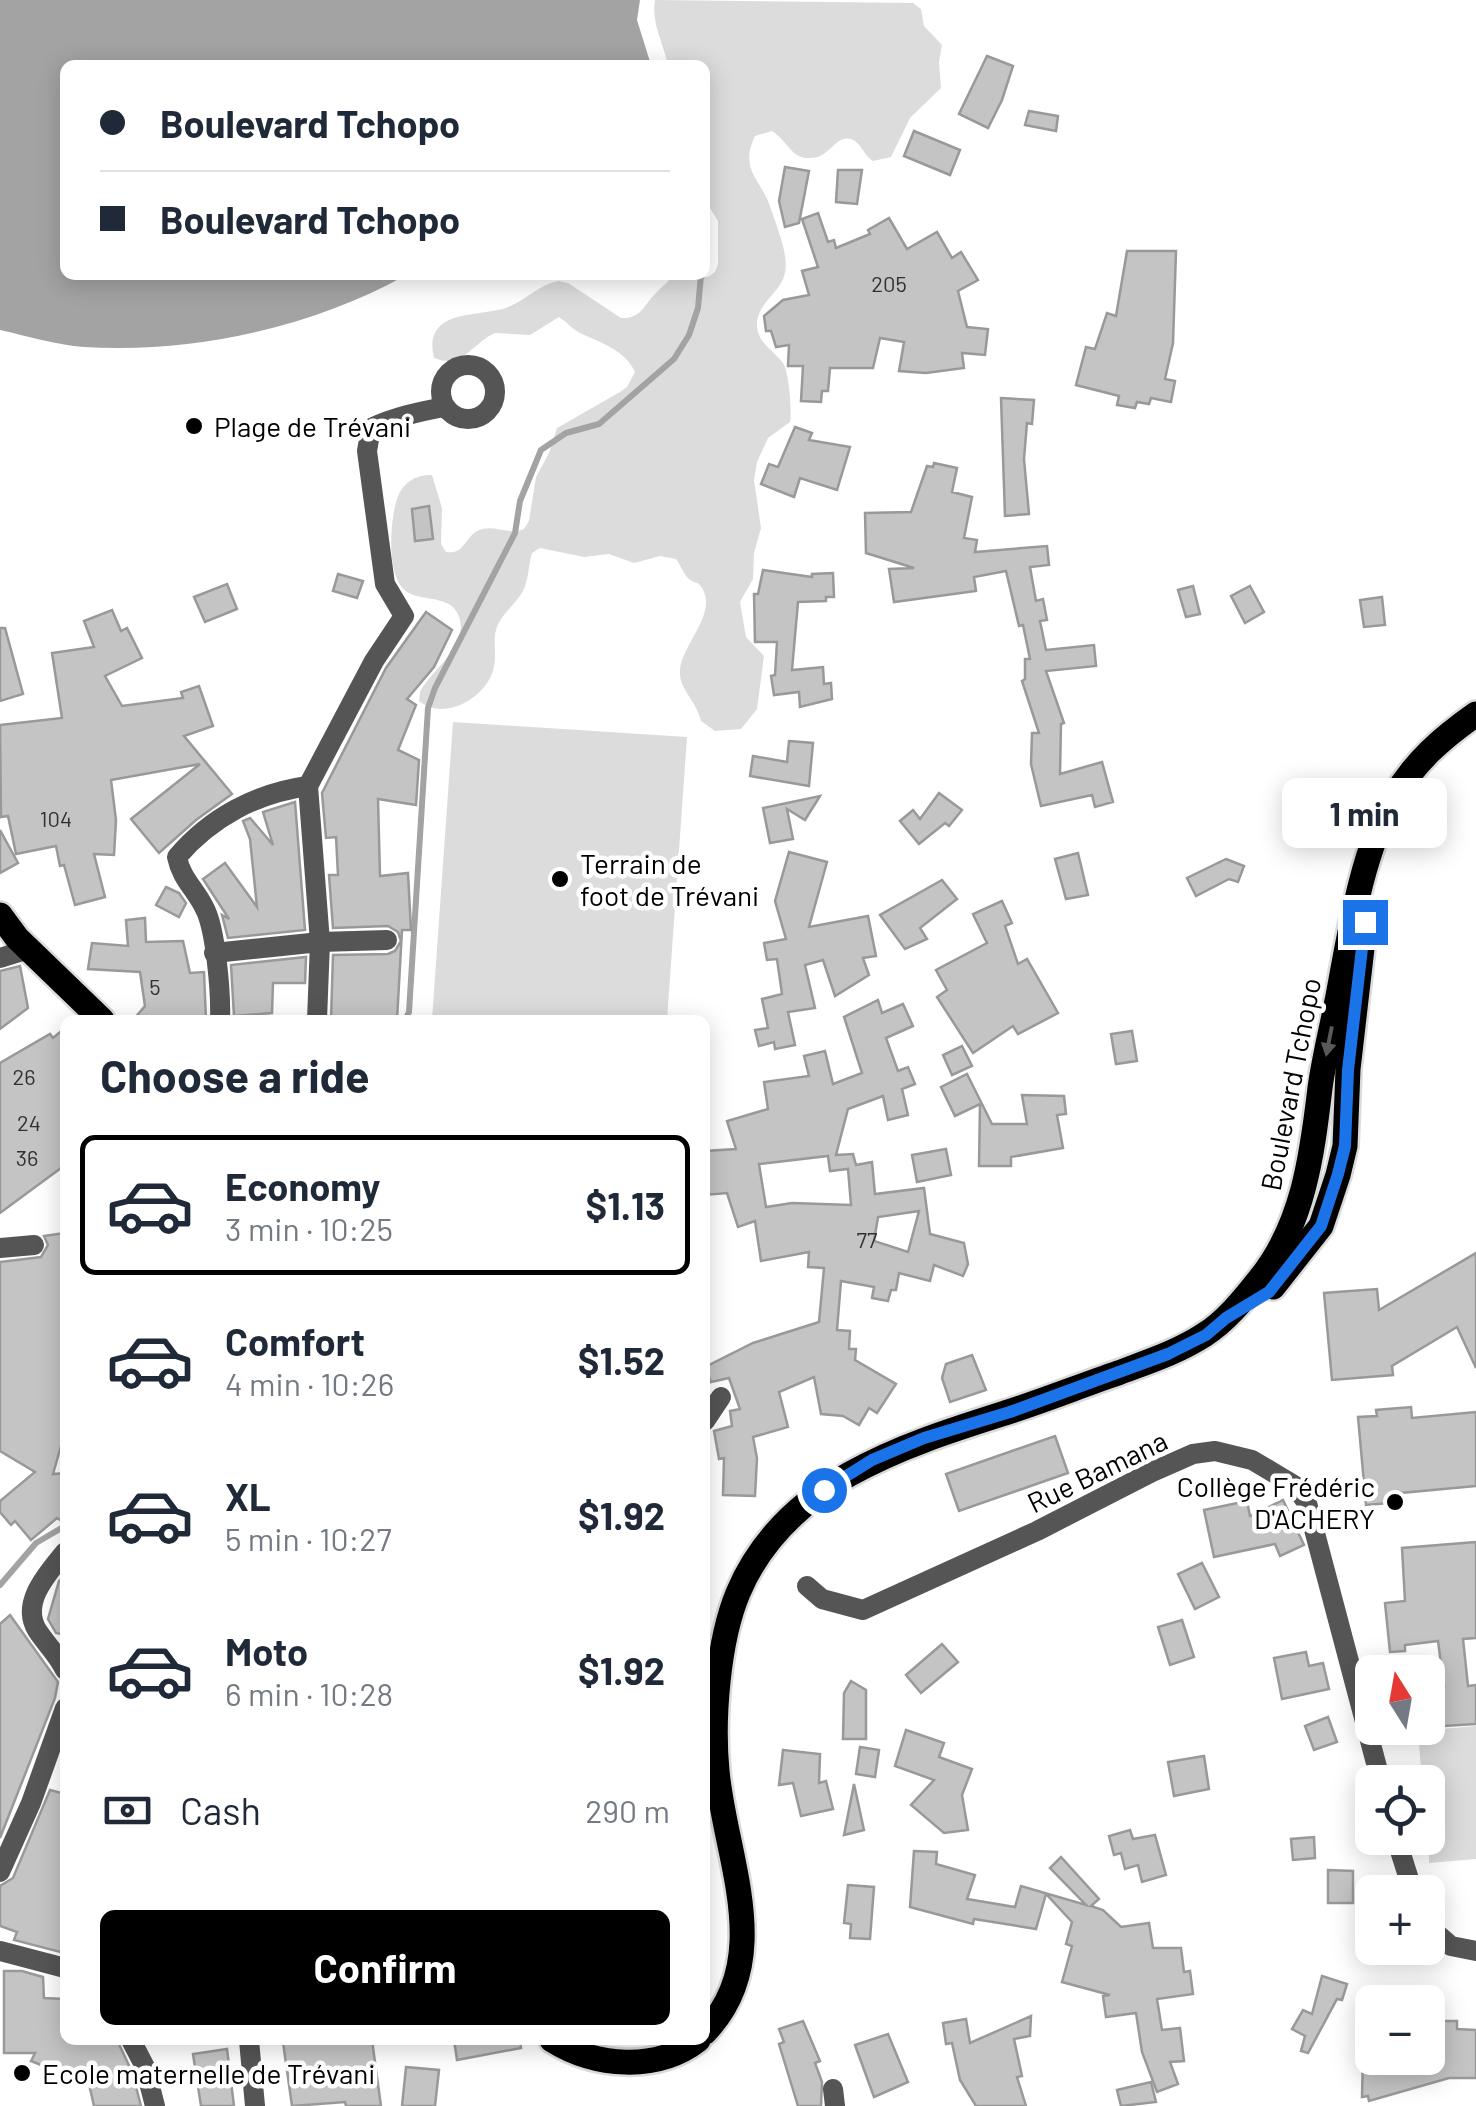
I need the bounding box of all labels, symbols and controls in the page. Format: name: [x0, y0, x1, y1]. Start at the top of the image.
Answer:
text: Boulevard Tchopo: [160, 100, 460, 146]
text: Boulevard Tchopo: [160, 196, 460, 242]
house number: 205: [871, 270, 907, 296]
place label: Plage de Trévani: [214, 409, 411, 443]
marker: Plage de Trévani: [183, 415, 205, 437]
callout: 1 min: [1282, 777, 1448, 847]
text: 1 min: [1329, 794, 1400, 832]
house number: 104: [40, 805, 72, 831]
place label: Terrain de foot de Trévani: [580, 846, 759, 912]
marker: Terrain de foot de Trévani: [549, 868, 571, 890]
route end: [1343, 900, 1388, 945]
house number: 5: [149, 973, 161, 999]
street label: Boulevard Tchopo: [1253, 975, 1327, 1193]
one-way arrow: [1321, 1026, 1336, 1058]
text: Choose a ride: [100, 1048, 370, 1102]
house number: 26: [12, 1063, 36, 1089]
house number: 24: [17, 1109, 41, 1135]
house number: 36: [16, 1144, 38, 1170]
icon: car: [105, 1160, 195, 1250]
text: Economy: [225, 1163, 380, 1209]
text: $1.13: [586, 1182, 665, 1228]
text: 3 min · 10:25: [225, 1209, 393, 1247]
house number: 77: [857, 1226, 877, 1252]
icon: car: [105, 1315, 195, 1405]
text: Comfort: [225, 1318, 365, 1364]
text: $1.52: [578, 1337, 665, 1383]
text: 4 min · 10:26: [225, 1364, 394, 1402]
street label: Rue Bamana: [1022, 1423, 1172, 1519]
route start: [802, 1468, 847, 1513]
place label: Collège Frédéric D'ACHERY: [1177, 1469, 1375, 1535]
icon: car: [105, 1470, 195, 1560]
text: XL: [225, 1473, 271, 1519]
marker: Collège Frédéric D'ACHERY: [1384, 1491, 1406, 1513]
text: $1.92: [578, 1492, 665, 1538]
text: 5 min · 10:27: [225, 1519, 392, 1557]
icon: car: [105, 1625, 195, 1715]
text: Moto: [225, 1628, 308, 1674]
text: $1.92: [578, 1647, 665, 1693]
north arrow: [1355, 1655, 1445, 1745]
map controls: [1355, 1655, 1445, 2075]
text: 6 min · 10:28: [225, 1674, 393, 1712]
button: locate: [1355, 1765, 1445, 1855]
icon: cash: [100, 1783, 155, 1838]
text: Cash: [180, 1787, 261, 1833]
text: 290 m: [585, 1791, 670, 1829]
button: +: [1355, 1875, 1445, 1965]
button: Confirm: [100, 1910, 670, 2025]
button: −: [1355, 1985, 1445, 2075]
place label: Ecole maternelle de Trévani: [42, 2056, 376, 2090]
marker: Ecole maternelle de Trévani: [11, 2062, 33, 2084]

